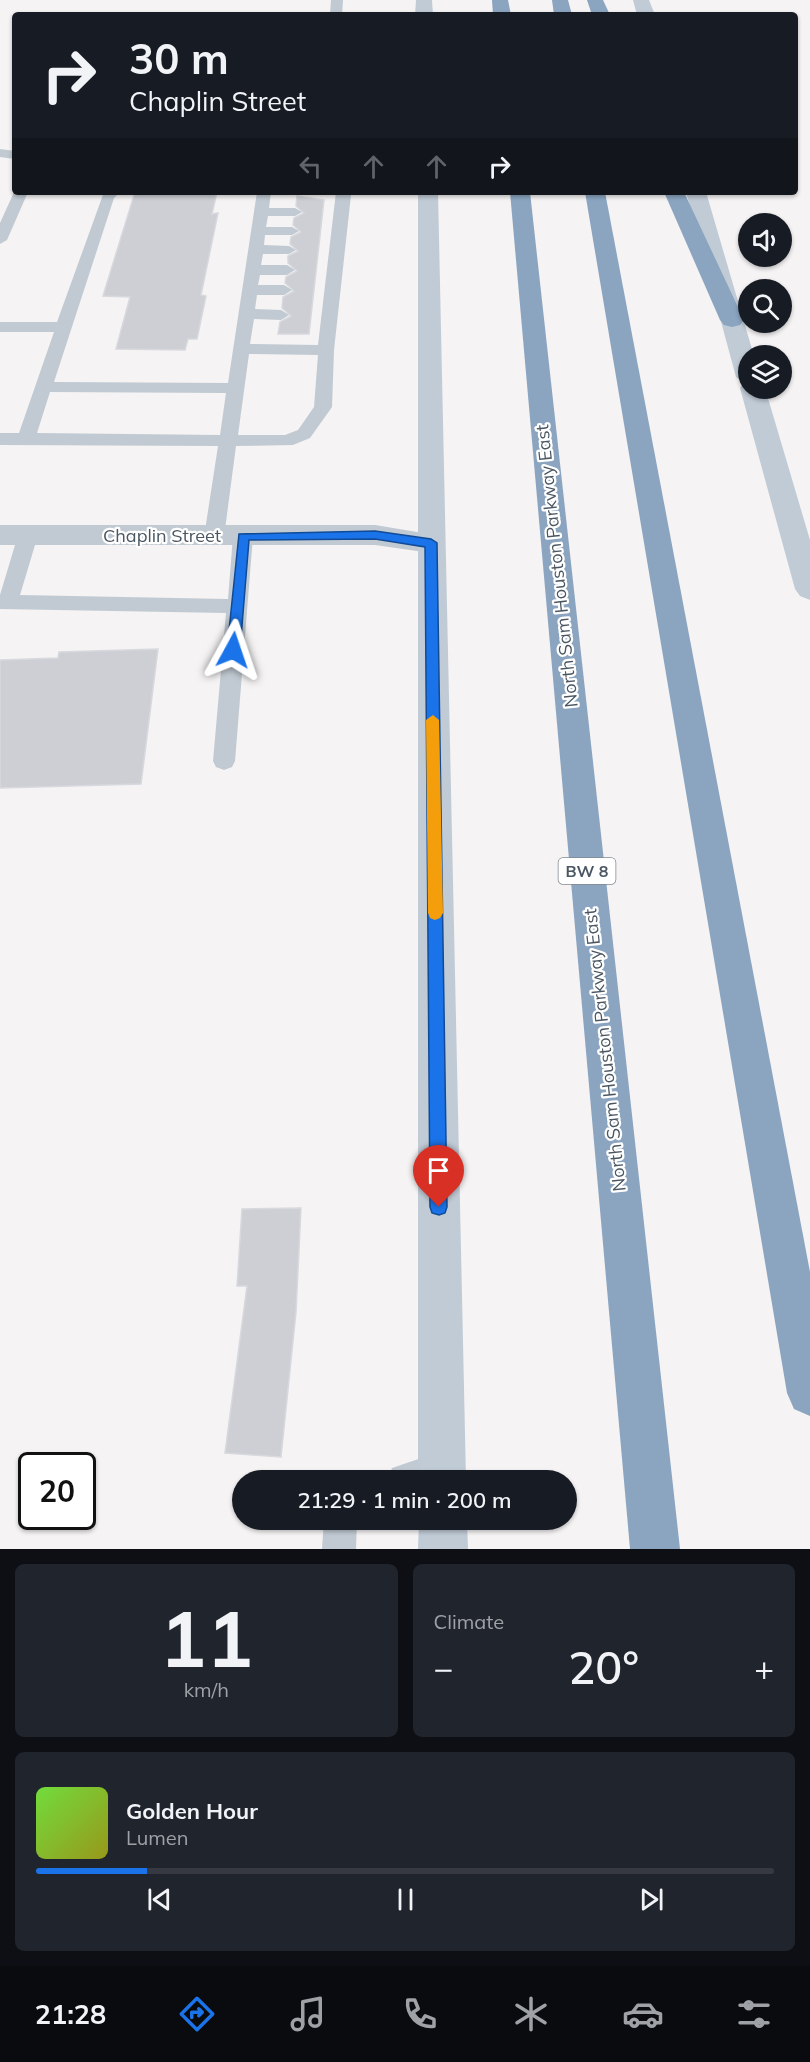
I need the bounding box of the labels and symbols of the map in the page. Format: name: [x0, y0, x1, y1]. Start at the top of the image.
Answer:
street label: North Sam Houston Parkway East: [530, 424, 583, 709]
street label: Chaplin Street: [103, 524, 221, 547]
position arrow: [201, 618, 265, 682]
road number: BW 8: [558, 858, 616, 884]
street label: North Sam Houston Parkway East: [578, 908, 631, 1193]
pin: [413, 1145, 464, 1207]
speed limit sign: 20: [18, 1452, 96, 1530]

